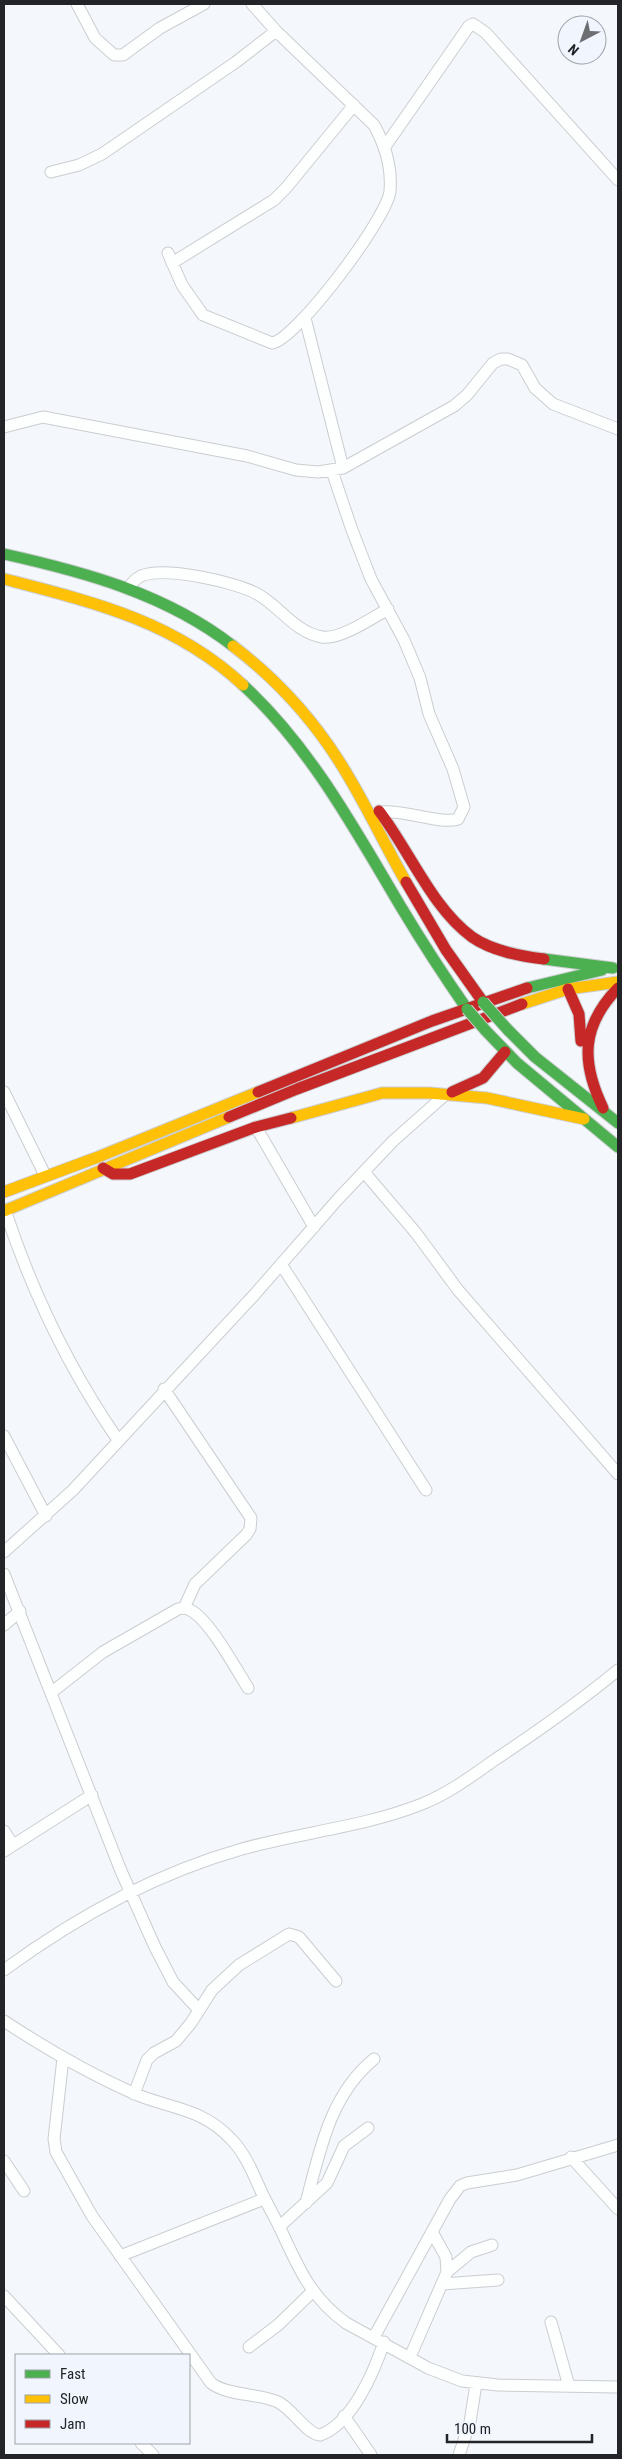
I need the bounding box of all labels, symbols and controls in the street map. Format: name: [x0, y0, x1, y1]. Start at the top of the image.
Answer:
north arrow: [557, 15, 607, 65]
text: N: [565, 41, 582, 59]
legend: [15, 2354, 190, 2444]
text: Fast: [60, 2365, 85, 2383]
text: Slow: [60, 2390, 89, 2408]
scale bar: [447, 2412, 592, 2444]
text: Jam: [60, 2415, 86, 2433]
text: 100 m: [454, 2420, 491, 2438]

